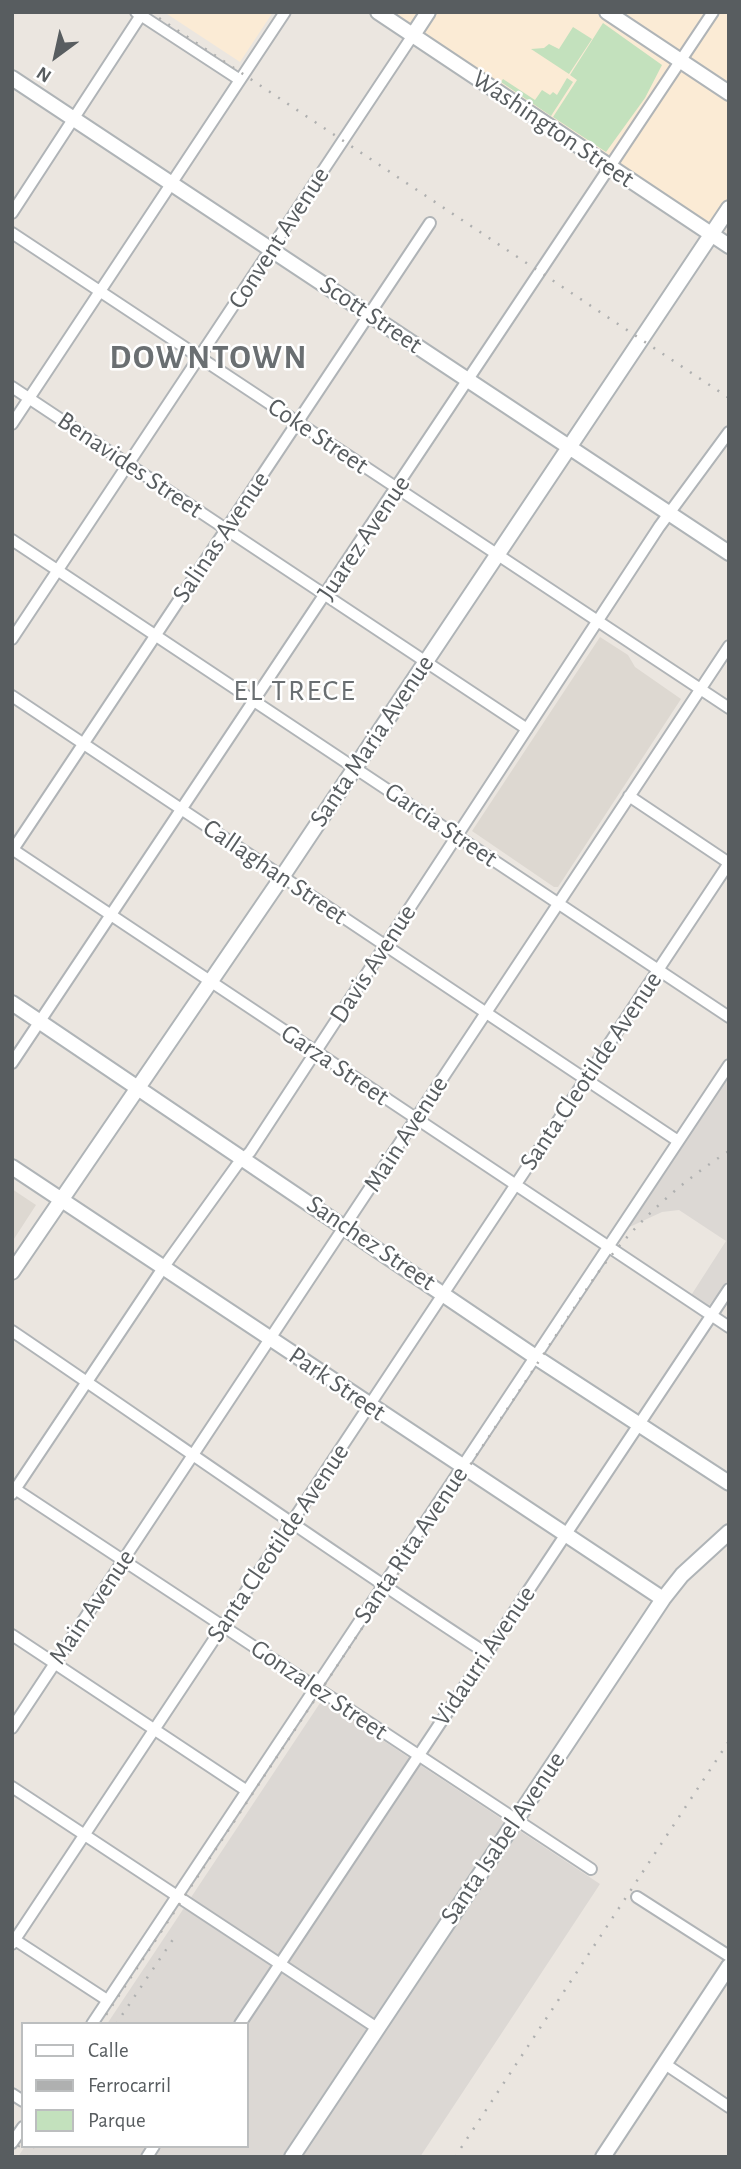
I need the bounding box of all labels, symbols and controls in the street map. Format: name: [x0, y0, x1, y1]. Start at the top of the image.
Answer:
north arrow: [21, 21, 91, 91]
text: N: [34, 62, 55, 86]
street label: Washington Street: [466, 63, 640, 195]
street label: Convent Avenue: [222, 161, 336, 315]
street label: Scott Street: [314, 269, 428, 361]
district label: DOWNTOWN: [110, 338, 308, 378]
street label: Coke Street: [262, 391, 374, 481]
street label: Benavides Street: [51, 405, 209, 525]
street label: Salinas Avenue: [166, 465, 276, 609]
street label: Juarez Avenue: [311, 470, 417, 606]
street label: Santa Maria Avenue: [303, 649, 441, 833]
district label: EL TRECE: [234, 673, 356, 709]
street label: Garcia Street: [379, 776, 503, 874]
street label: Callaghan Street: [197, 812, 353, 932]
street label: Davis Avenue: [323, 899, 423, 1029]
street label: Santa Cleotilde Avenue: [513, 966, 669, 1176]
street label: Garza Street: [275, 1017, 395, 1113]
street label: Main Avenue: [357, 1070, 455, 1198]
street label: Sanchez Street: [301, 1189, 441, 1297]
street label: Park Street: [283, 1340, 391, 1428]
street label: Santa Cleotilde Avenue: [200, 1438, 356, 1648]
street label: Santa Rita Avenue: [347, 1461, 475, 1629]
street label: Main Avenue: [42, 1544, 142, 1670]
street label: Vidaurri Avenue: [426, 1580, 542, 1732]
street label: Gonzalez Street: [245, 1633, 393, 1747]
street label: Santa Isabel Avenue: [434, 1746, 572, 1930]
legend: [21, 2022, 248, 2148]
text: Calle: [88, 2040, 129, 2061]
text: Ferrocarril: [88, 2075, 171, 2096]
text: Parque: [88, 2110, 146, 2131]

